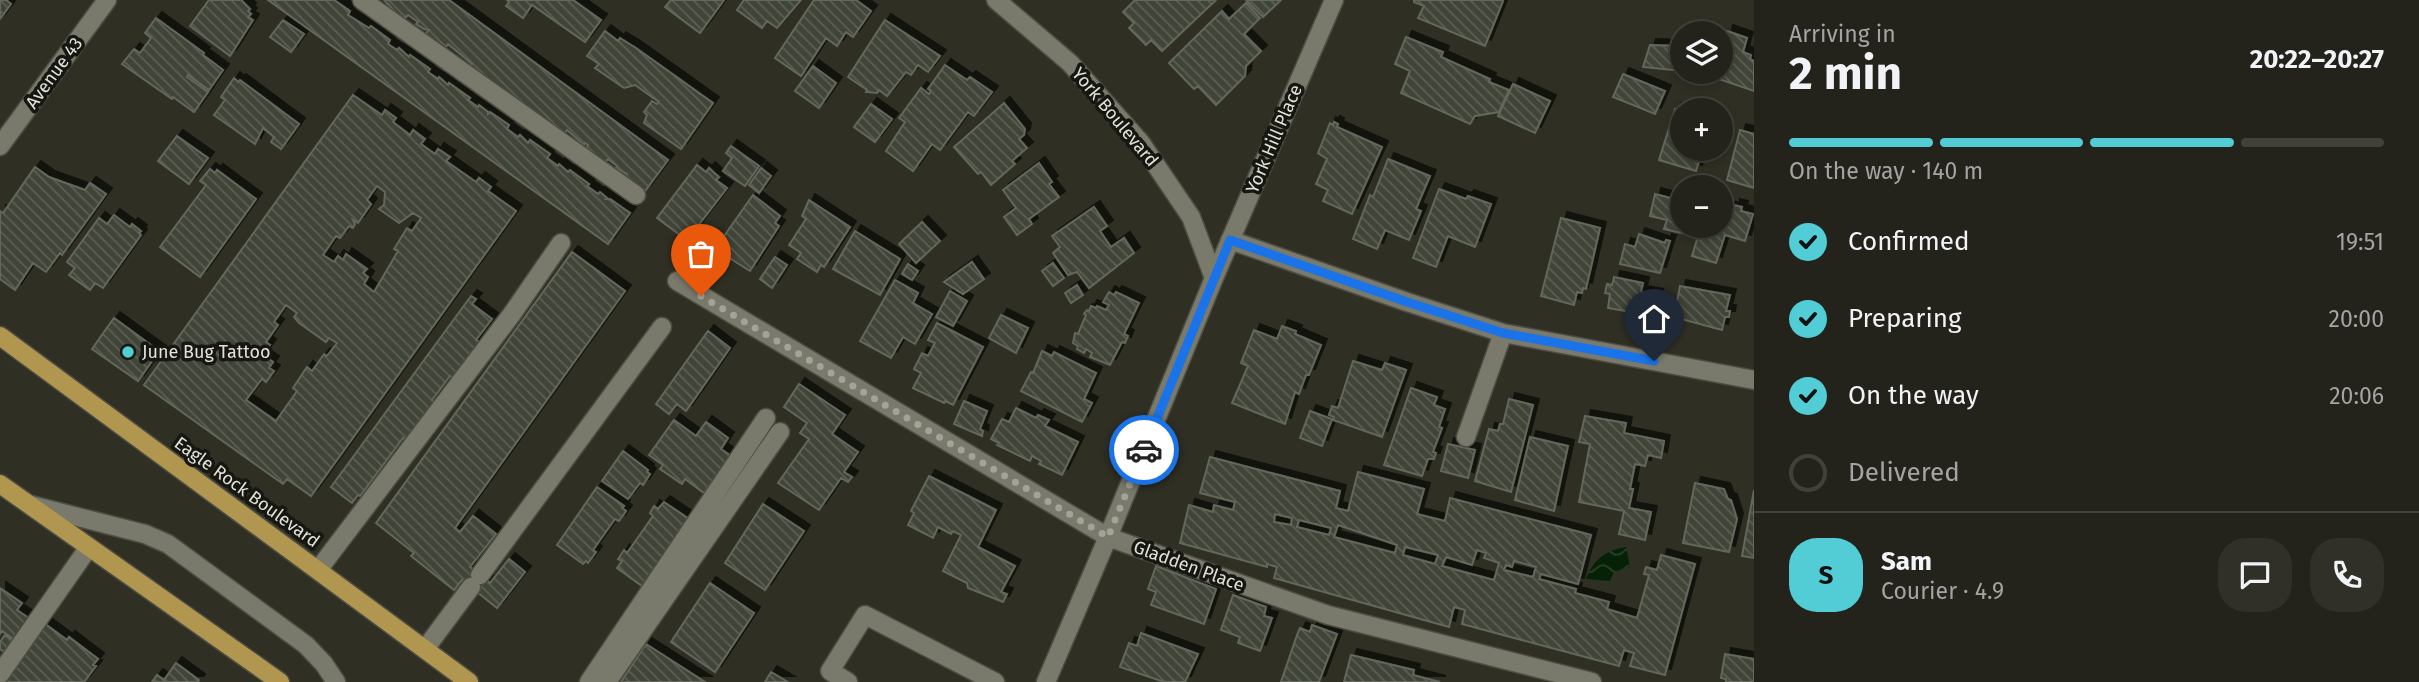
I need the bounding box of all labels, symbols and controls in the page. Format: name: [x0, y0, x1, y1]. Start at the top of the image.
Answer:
text: Arriving in: [1789, 20, 1896, 48]
map controls: [1670, 21, 1733, 238]
button: layers: [1670, 21, 1733, 84]
street label: Avenue 43: [21, 33, 87, 113]
text: 20:22–20:27: [2250, 44, 2384, 75]
text: 2 min: [1789, 46, 1902, 101]
street label: York Boulevard: [1067, 63, 1163, 171]
street label: York Hill Place: [1241, 81, 1307, 197]
button: +: [1670, 98, 1733, 161]
text: On the way · 140 m: [1789, 157, 1983, 185]
button: −: [1670, 175, 1733, 238]
icon: check: [1789, 223, 1827, 261]
pin: [671, 224, 731, 296]
text: Confirmed: [1848, 226, 1969, 257]
text: 19:51: [2336, 228, 2384, 256]
icon: bag: [682, 235, 720, 273]
pin: [1624, 289, 1684, 361]
icon: home: [1635, 300, 1673, 338]
icon: check: [1789, 300, 1827, 338]
text: Preparing: [1848, 303, 1961, 334]
text: 20:00: [2329, 305, 2384, 333]
place label: June Bug Tattoo: [142, 341, 271, 363]
marker: June Bug Tattoo: [120, 344, 136, 360]
icon: check: [1789, 377, 1827, 415]
text: On the way: [1848, 380, 1979, 411]
text: 20:06: [2329, 382, 2384, 410]
courier: [1109, 415, 1179, 485]
icon: car: [1125, 431, 1163, 469]
street label: Eagle Rock Boulevard: [170, 432, 324, 552]
text: Delivered: [1848, 457, 1960, 488]
street label: Gladden Place: [1131, 536, 1247, 596]
button: chat: [2218, 538, 2292, 612]
button: phone: [2310, 538, 2384, 612]
text: Sam: [1881, 546, 1932, 577]
text: S: [1819, 560, 1833, 591]
text: Courier · 4.9: [1881, 577, 2004, 605]

